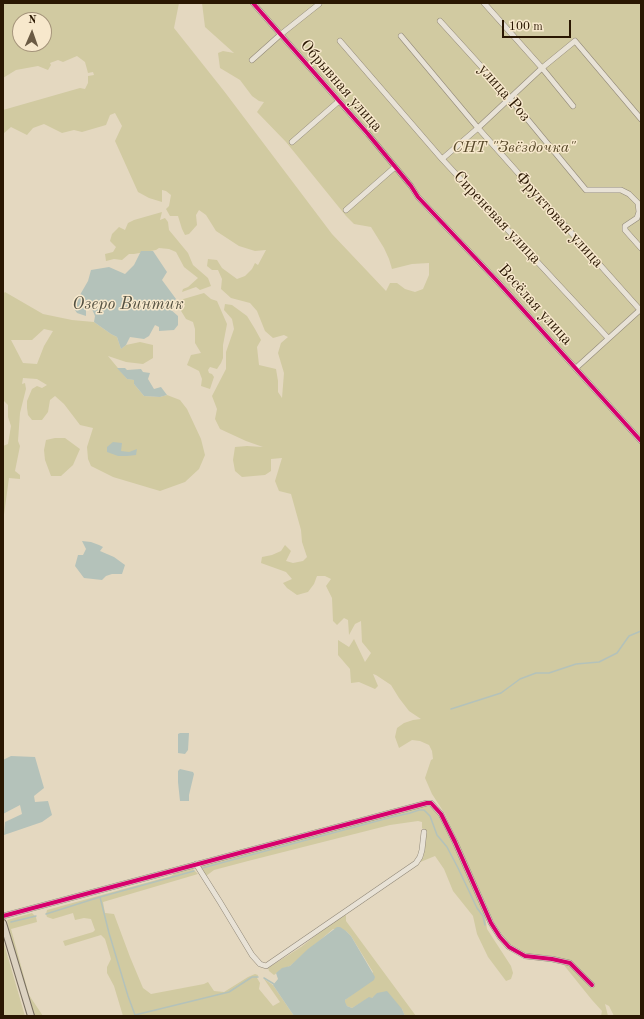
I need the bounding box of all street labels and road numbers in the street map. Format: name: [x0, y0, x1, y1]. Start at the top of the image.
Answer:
street label: Обрывная улица: [296, 36, 386, 136]
street label: улица Роз: [474, 60, 534, 126]
street label: Сиреневая улица: [449, 167, 545, 269]
street label: Фруктовая улица: [511, 168, 607, 272]
street label: Весёлая улица: [494, 261, 576, 349]

